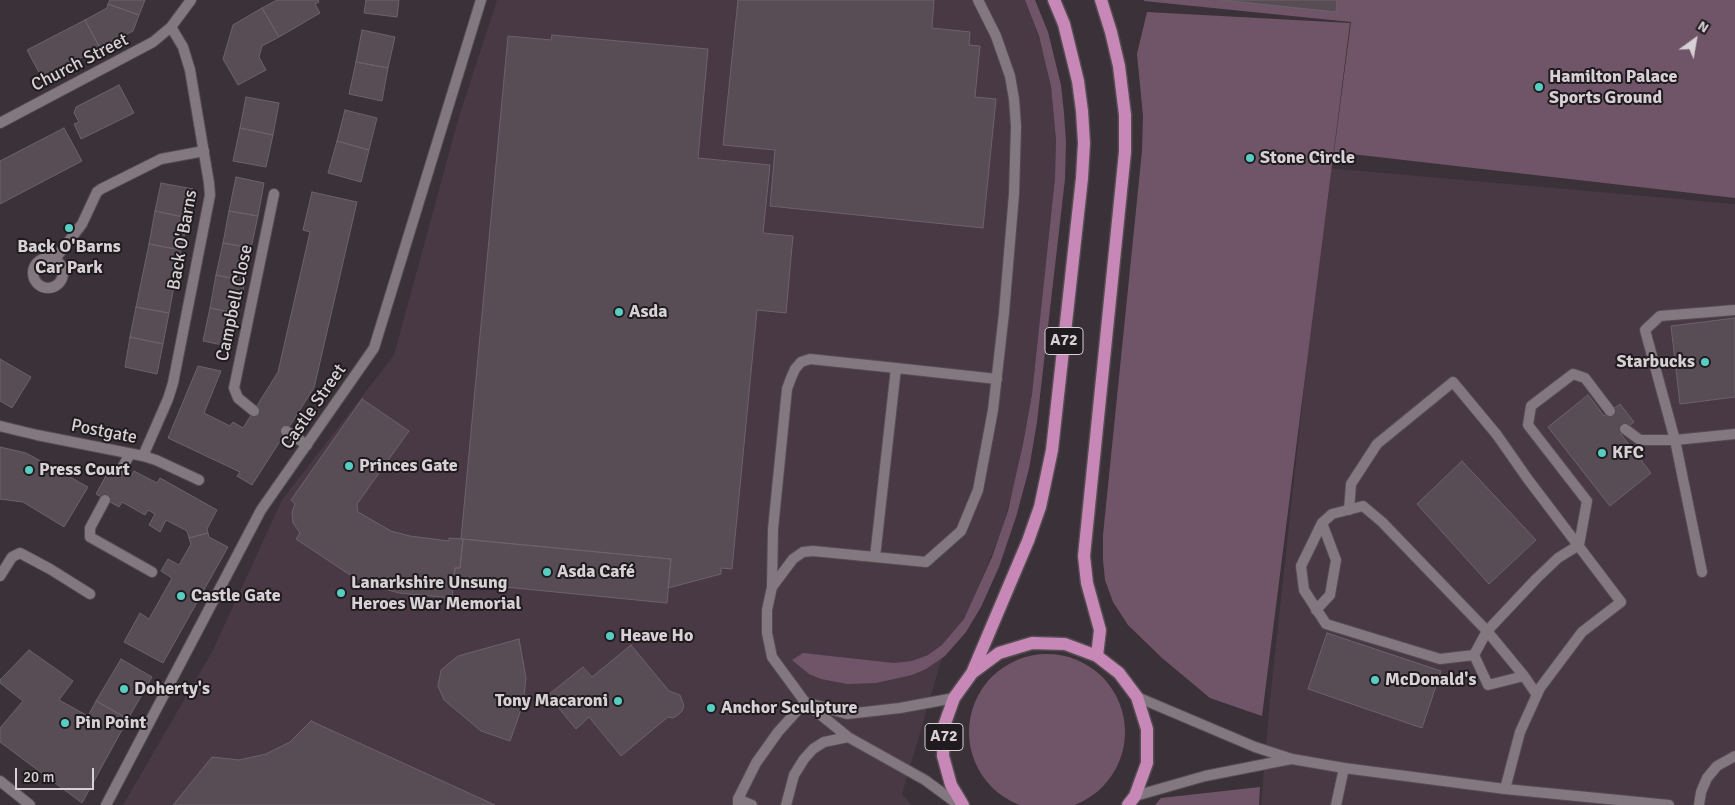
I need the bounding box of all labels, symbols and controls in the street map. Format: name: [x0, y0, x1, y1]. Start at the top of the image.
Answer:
north arrow: [1670, 15, 1720, 65]
text: N: [1695, 17, 1712, 37]
street label: Church Street: [28, 29, 132, 97]
place label: Hamilton Palace Sports Ground: [1549, 66, 1677, 108]
marker: Hamilton Palace Sports Ground: [1533, 81, 1545, 93]
place label: Stone Circle: [1260, 147, 1355, 169]
marker: Stone Circle: [1244, 152, 1256, 164]
street label: Back O'Barns: [164, 188, 202, 292]
marker: Back O'Barns Car Park: [63, 222, 75, 234]
place label: Back O'Barns Car Park: [17, 236, 121, 278]
street label: Campbell Close: [212, 243, 258, 363]
place label: Asda: [629, 301, 667, 323]
marker: Asda: [613, 306, 625, 318]
road number: A72: [1045, 328, 1083, 354]
place label: Starbucks: [1616, 351, 1695, 373]
marker: Starbucks: [1699, 356, 1711, 368]
street label: Castle Street: [277, 360, 351, 454]
street label: Postgate: [69, 415, 139, 449]
place label: KFC: [1612, 442, 1644, 464]
marker: KFC: [1596, 447, 1608, 459]
place label: Princes Gate: [359, 455, 458, 477]
place label: Press Court: [39, 459, 130, 481]
marker: Princes Gate: [343, 460, 355, 472]
marker: Press Court: [23, 464, 35, 476]
place label: Asda Café: [557, 561, 635, 583]
marker: Asda Café: [541, 566, 553, 578]
place label: Lanarkshire Unsung Heroes War Memorial: [351, 572, 521, 614]
place label: Castle Gate: [191, 585, 281, 607]
marker: Lanarkshire Unsung Heroes War Memorial: [335, 587, 347, 599]
marker: Castle Gate: [175, 590, 187, 602]
place label: Heave Ho: [620, 625, 693, 647]
marker: Heave Ho: [604, 630, 616, 642]
place label: McDonald's: [1385, 669, 1476, 691]
marker: McDonald's: [1369, 674, 1381, 686]
place label: Doherty's: [134, 678, 210, 700]
marker: Doherty's: [118, 683, 130, 695]
place label: Tony Macaroni: [495, 690, 608, 712]
marker: Tony Macaroni: [612, 695, 624, 707]
place label: Anchor Sculpture: [721, 697, 857, 719]
marker: Anchor Sculpture: [705, 702, 717, 714]
place label: Pin Point: [75, 712, 146, 734]
marker: Pin Point: [59, 717, 71, 729]
road number: A72: [925, 724, 963, 750]
scale bar: [18, 758, 96, 790]
text: 20 m: [23, 768, 54, 786]

